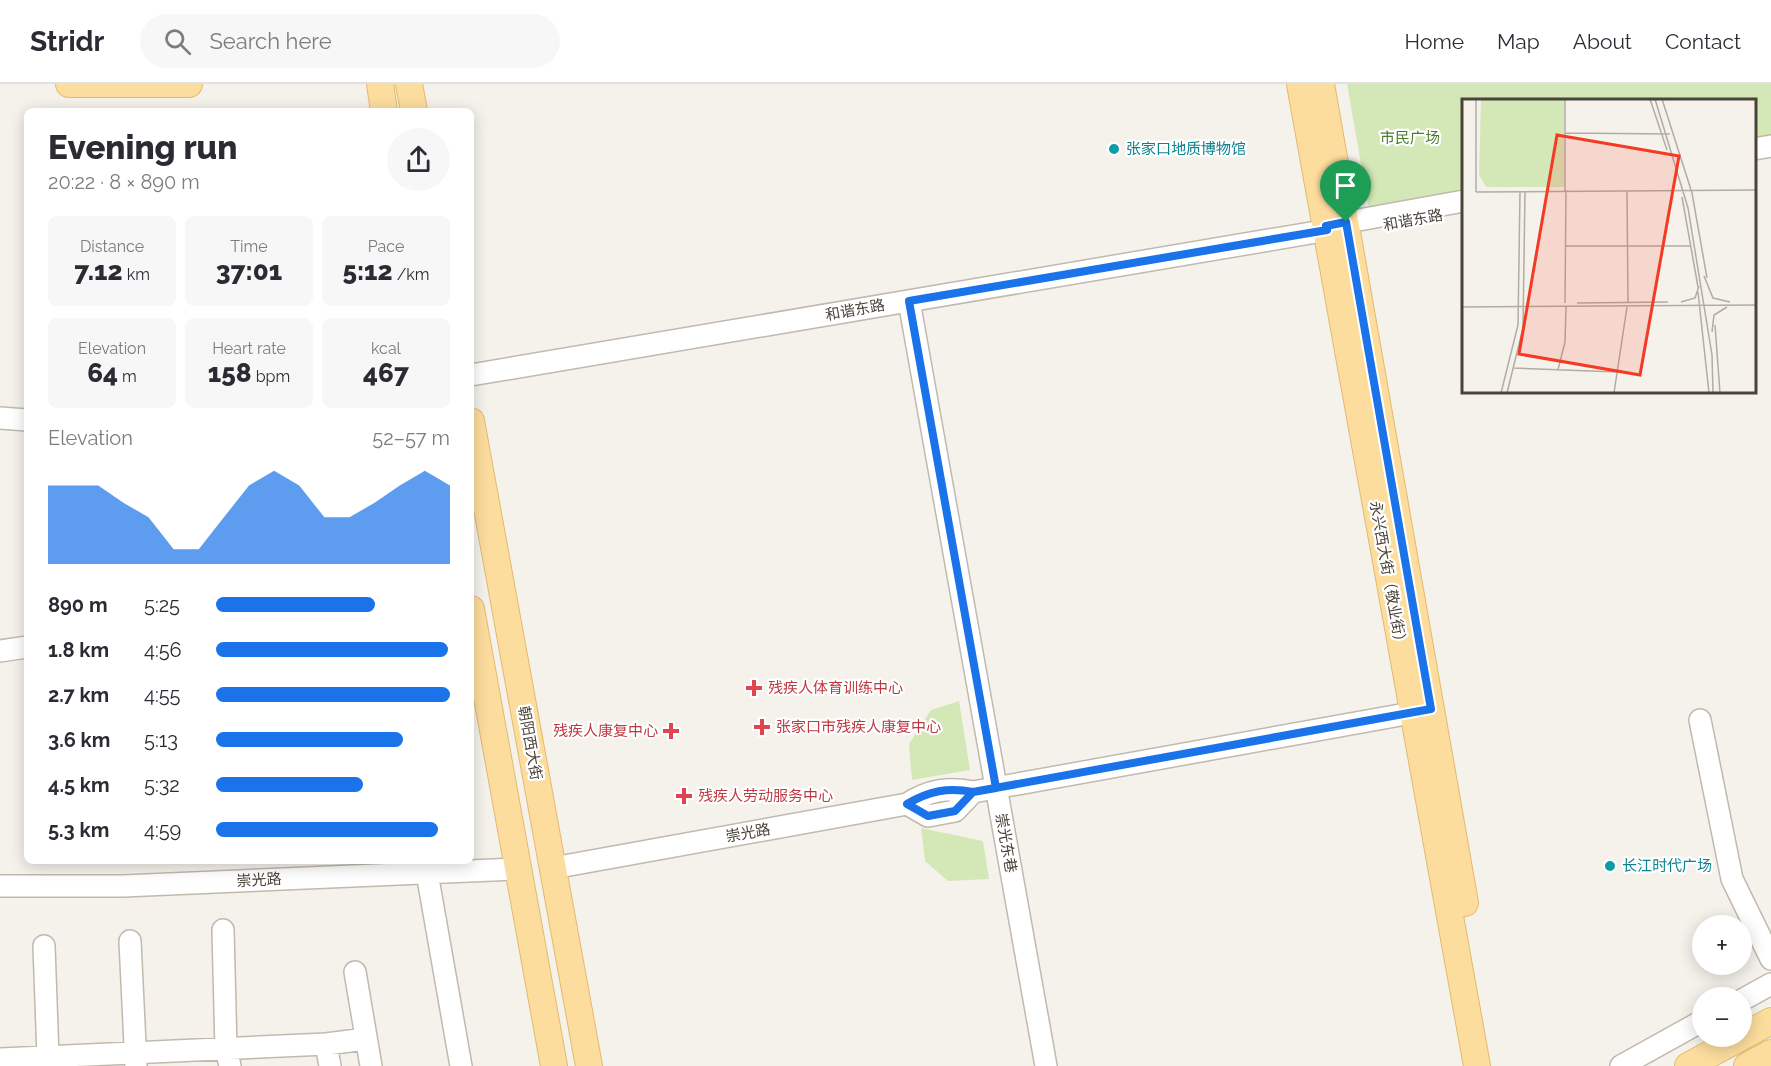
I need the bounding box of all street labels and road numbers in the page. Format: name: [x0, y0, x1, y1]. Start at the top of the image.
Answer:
street label: 和谐东路: [1382, 206, 1444, 234]
street label: 和谐东路: [824, 296, 886, 324]
street label: 永兴西大街（敬业街）: [1366, 500, 1410, 650]
street label: 朝阳西大街: [515, 704, 545, 782]
street label: 崇光东巷: [992, 812, 1020, 874]
street label: 崇光路: [724, 820, 772, 846]
street label: 崇光路: [236, 870, 282, 890]

